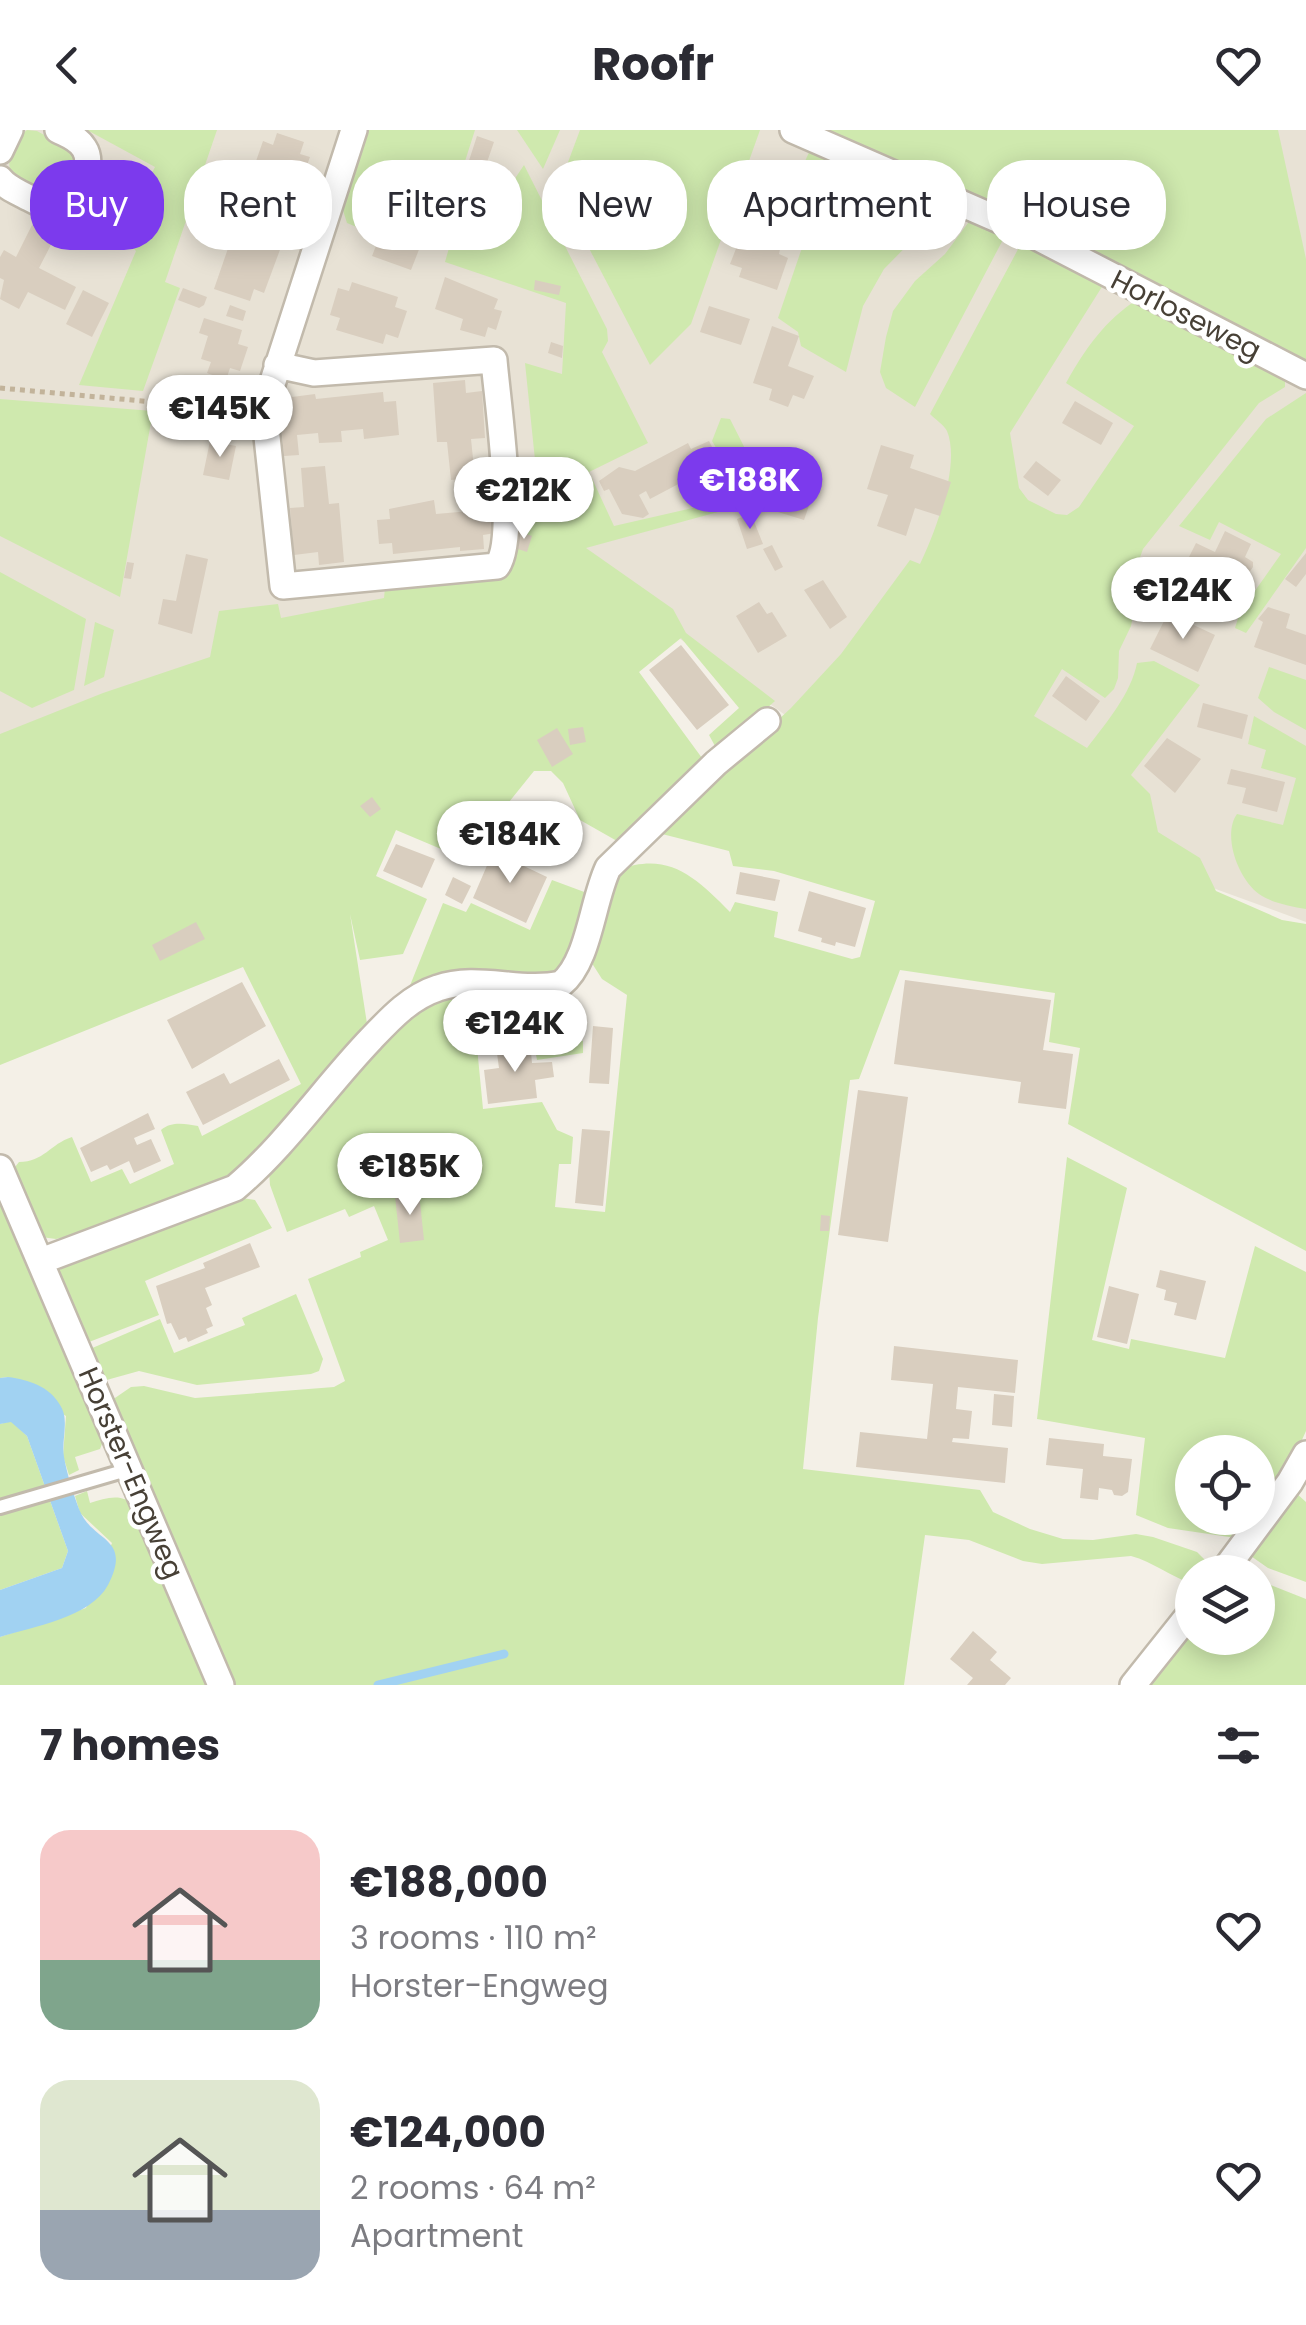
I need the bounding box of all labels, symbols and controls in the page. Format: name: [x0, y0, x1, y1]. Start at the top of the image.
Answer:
text: Roofr: [592, 33, 714, 96]
icon: back: [40, 38, 95, 93]
icon: heart: [1211, 38, 1266, 93]
chip: Buy: [30, 160, 164, 250]
chip: Rent: [184, 160, 332, 250]
chip: Filters: [352, 160, 522, 250]
chip: New: [542, 160, 687, 250]
chip: Apartment: [707, 160, 967, 250]
chip: House: [987, 160, 1166, 250]
street label: Horloseweg: [1104, 260, 1268, 370]
pin: €145K: [150, 375, 290, 460]
text: €145K: [169, 385, 271, 430]
pin: €188K: [680, 447, 820, 532]
pin: €212K: [454, 457, 594, 542]
text: €188K: [699, 457, 801, 502]
text: €212K: [476, 467, 572, 512]
pin: €124K: [1113, 557, 1253, 642]
text: €124K: [1133, 567, 1233, 612]
pin: €184K: [440, 801, 580, 886]
text: €184K: [459, 811, 561, 856]
pin: €124K: [445, 990, 585, 1075]
text: €124K: [465, 1000, 565, 1045]
pin: €185K: [340, 1133, 480, 1218]
text: €185K: [359, 1143, 461, 1188]
street label: Horster-Engweg: [69, 1361, 193, 1585]
map controls: [1175, 1435, 1275, 1655]
button: locate: [1175, 1435, 1275, 1535]
button: layers: [1175, 1555, 1275, 1655]
text: 7 homes: [40, 1716, 220, 1775]
icon: filters: [1211, 1718, 1266, 1773]
text: €188,000: [350, 1853, 548, 1912]
icon: home: [120, 1870, 240, 1990]
icon: heart: [1211, 1903, 1266, 1958]
text: 3 rooms · 110 m²: [350, 1915, 596, 1960]
text: Horster-Engweg: [350, 1963, 609, 2008]
text: €124,000: [350, 2103, 546, 2162]
icon: home: [120, 2120, 240, 2240]
icon: heart: [1211, 2153, 1266, 2208]
text: 2 rooms · 64 m²: [350, 2165, 596, 2210]
text: Apartment: [350, 2213, 523, 2258]

